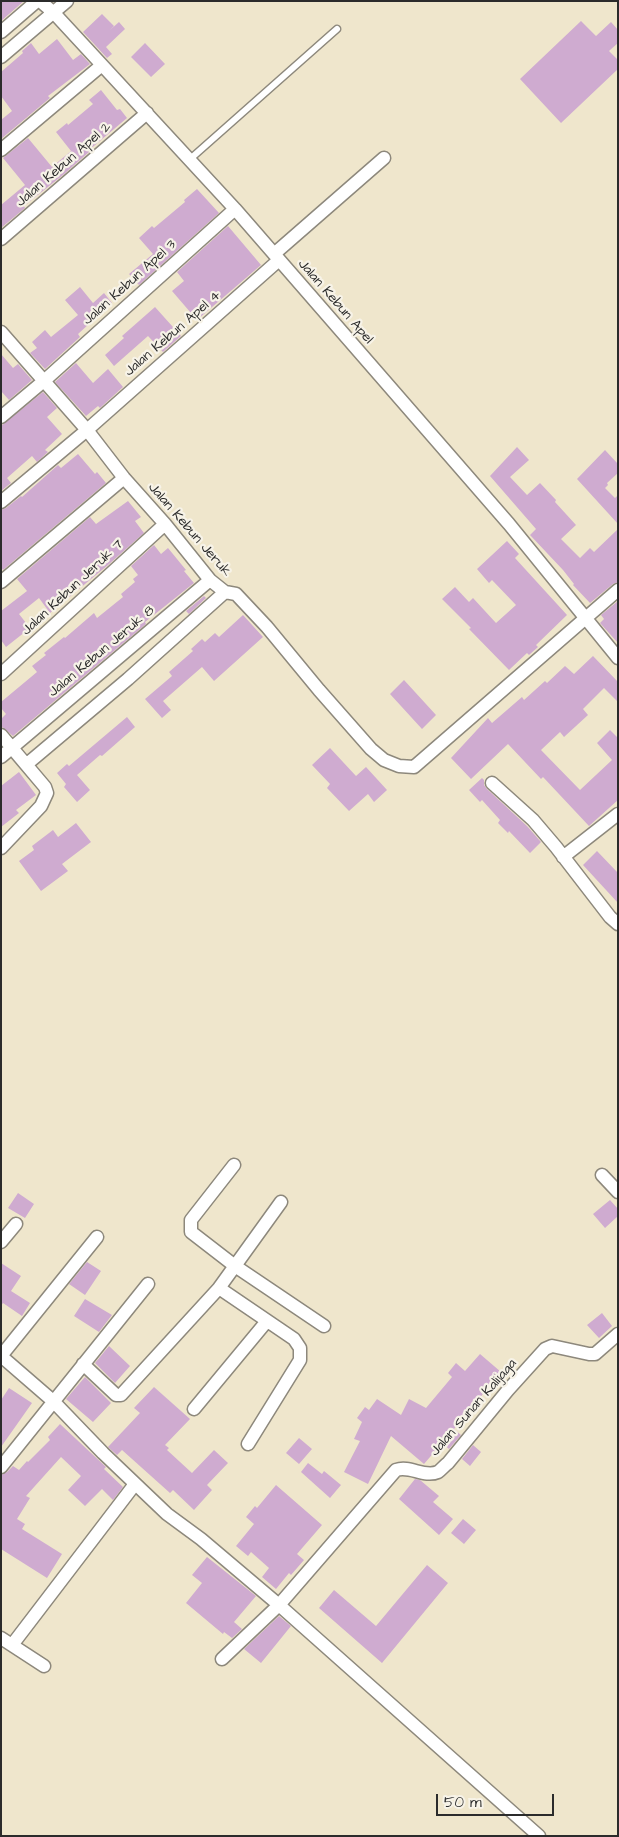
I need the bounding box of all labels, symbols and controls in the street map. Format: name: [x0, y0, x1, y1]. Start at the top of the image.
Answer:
street label: Jalan Kebun Apel 2: [13, 119, 115, 211]
street label: Jalan Kebun Apel 3: [80, 237, 180, 329]
street label: Jalan Kebun Apel: [294, 256, 376, 348]
street label: Jalan Kebun Apel 4: [122, 288, 224, 380]
street label: Jalan Kebun Jeruk: [144, 480, 234, 580]
street label: Jalan Kebun Jeruk 7: [19, 537, 127, 639]
street label: Jalan Kebun Jeruk 8: [46, 603, 158, 701]
street label: Jalan Sunan Kalijaga: [427, 1356, 521, 1460]
scale bar: [439, 1784, 556, 1816]
text: 50 m: [444, 1792, 482, 1813]

